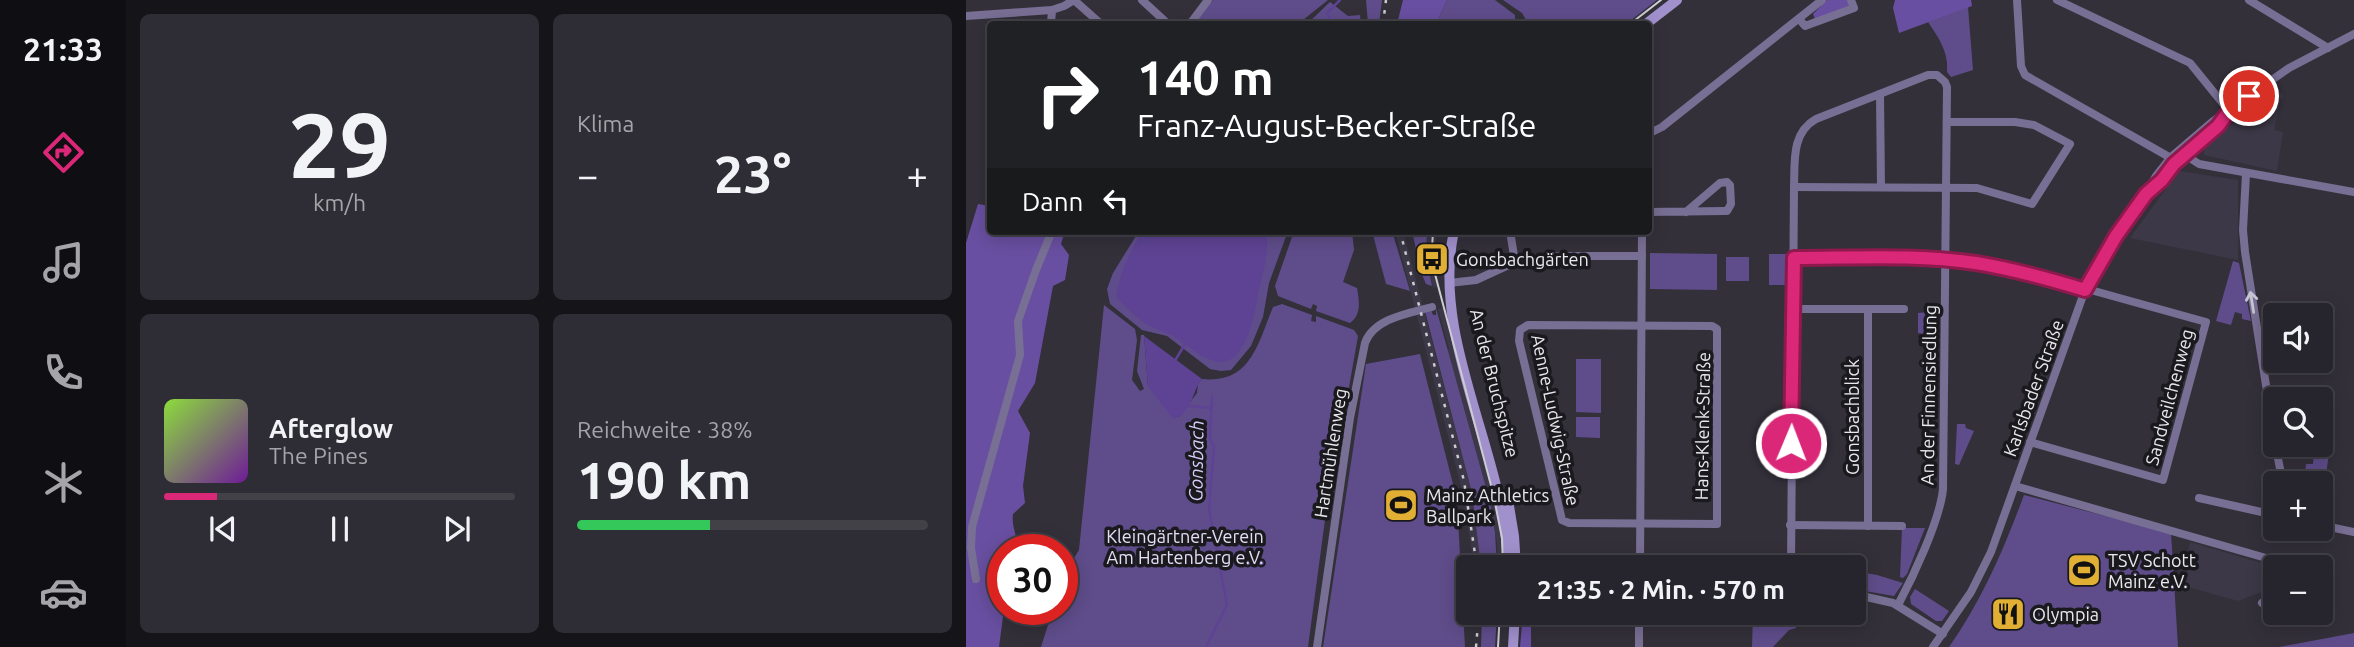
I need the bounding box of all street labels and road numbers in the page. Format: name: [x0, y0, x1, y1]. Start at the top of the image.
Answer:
street label: An der Finnensiedlung: [1916, 305, 1940, 485]
street label: An der Bruchspitze: [1467, 307, 1523, 459]
street label: Karlsbader Straße: [1999, 317, 2067, 459]
street label: Sandveilchenweg: [2141, 327, 2197, 467]
street label: Aenne-Ludwig-Straße: [1528, 333, 1584, 507]
street label: Hans-Klenk-Straße: [1691, 352, 1713, 500]
street label: Gonsbachblick: [1842, 359, 1862, 475]
street label: Hartmühlenweg: [1310, 387, 1350, 519]

